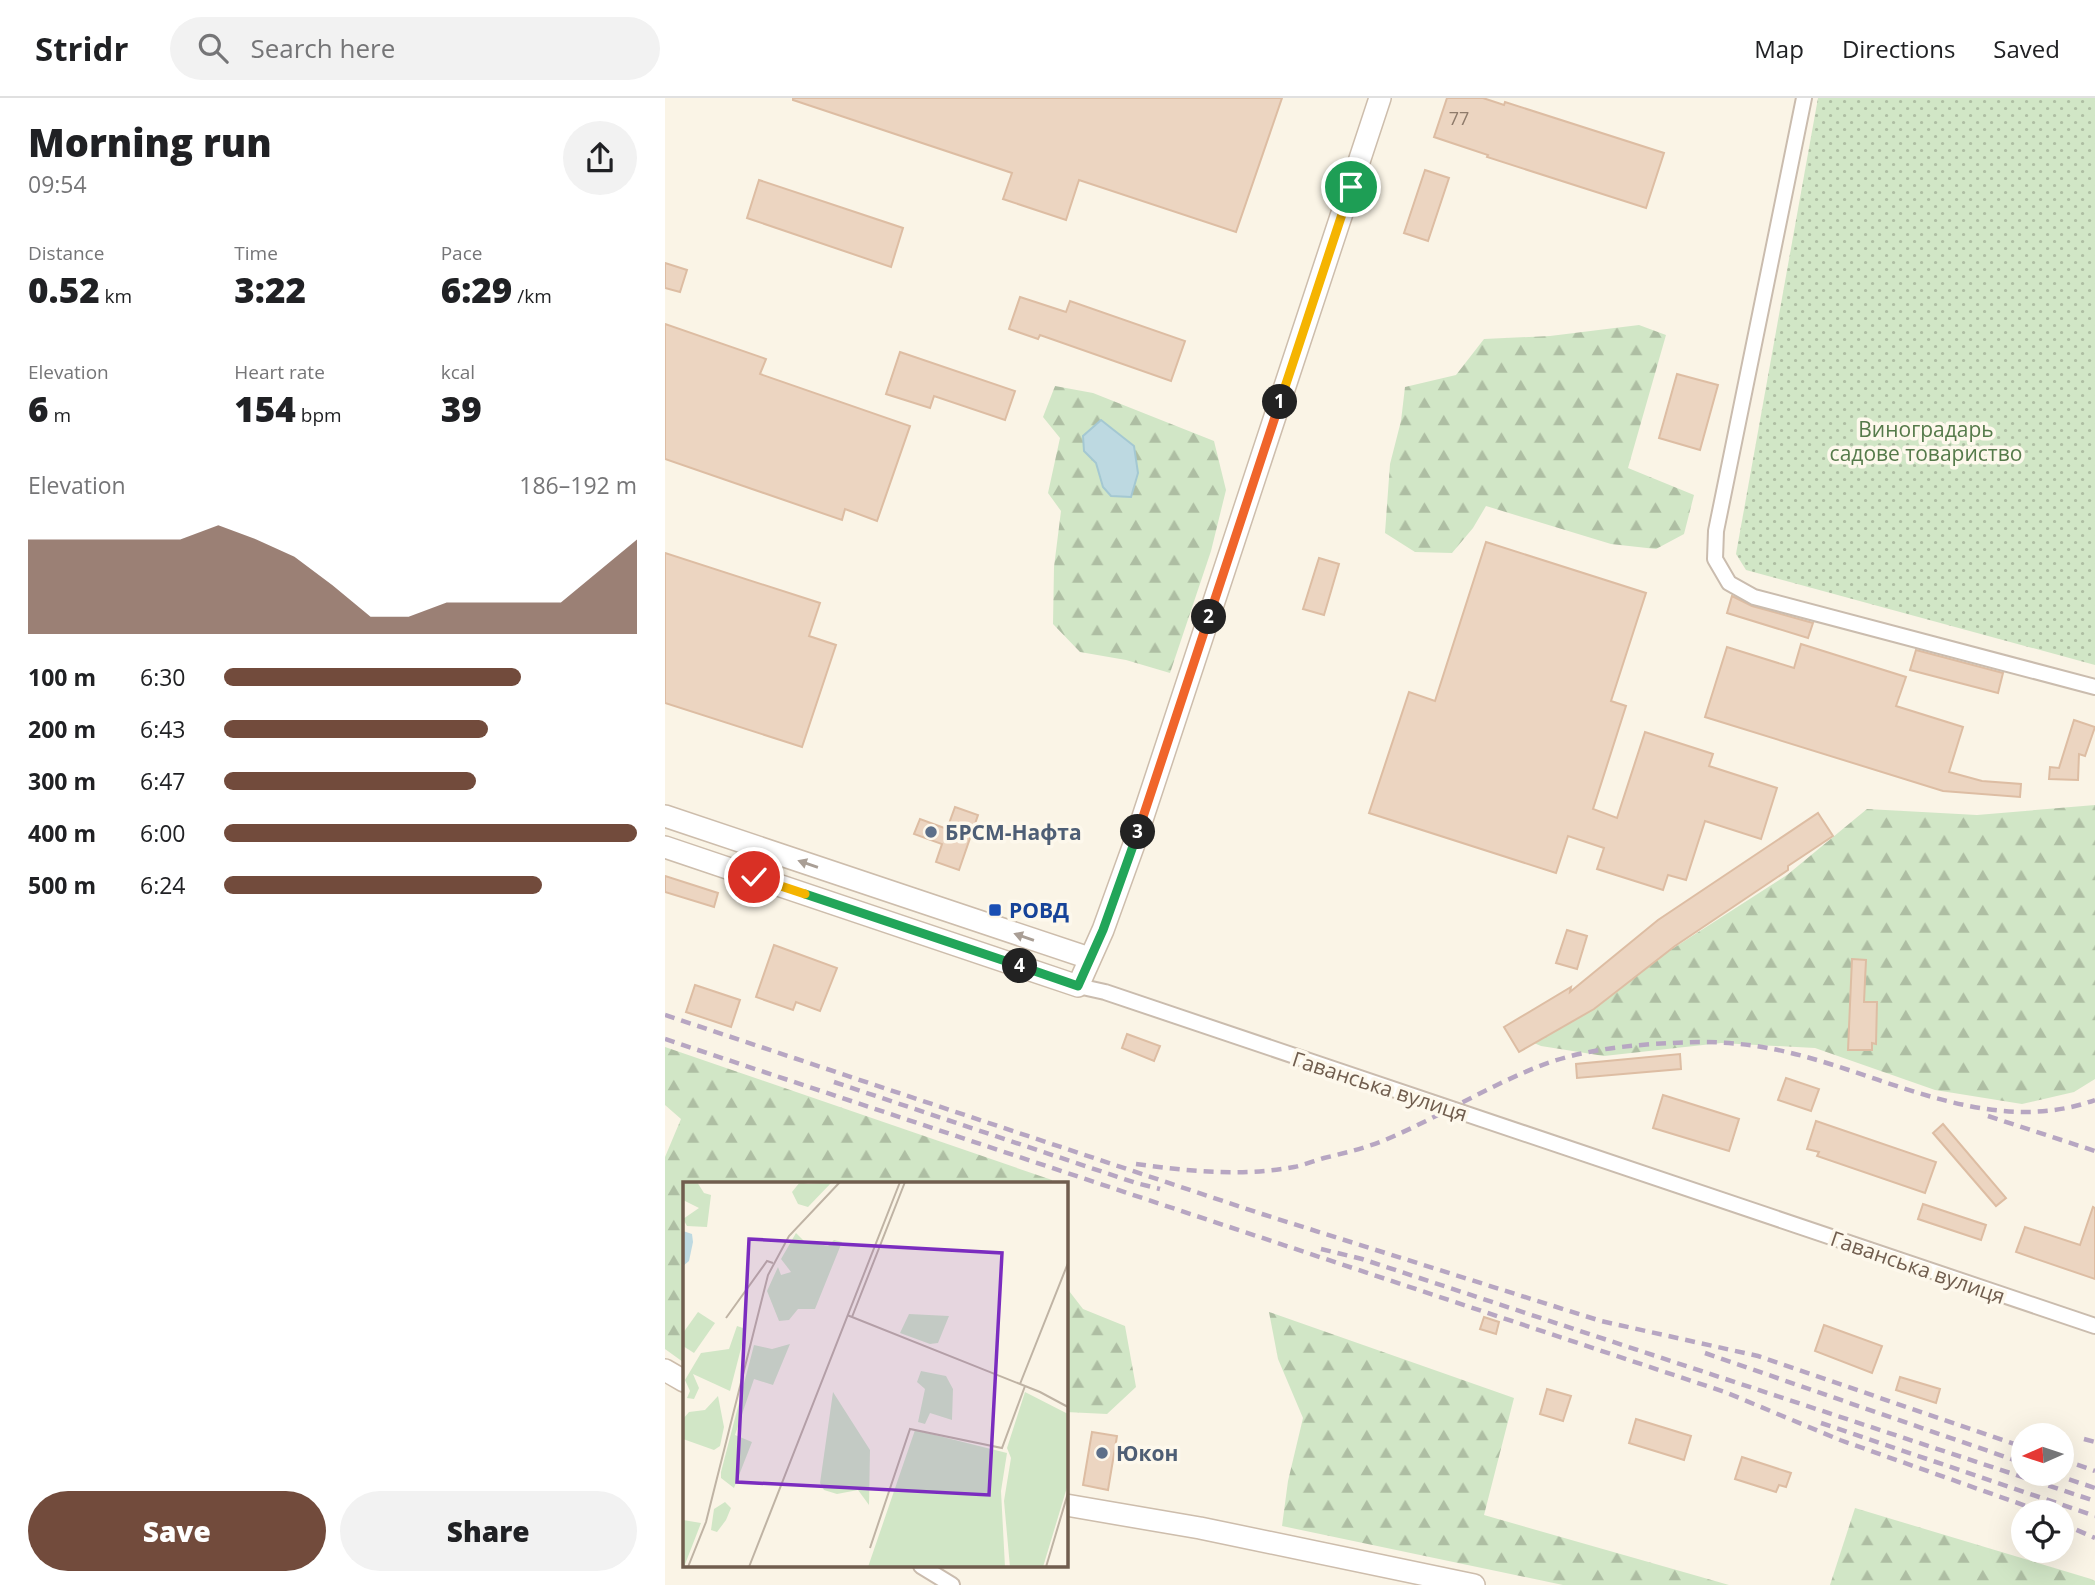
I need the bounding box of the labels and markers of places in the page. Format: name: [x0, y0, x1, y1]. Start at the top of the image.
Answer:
pin: [1321, 157, 1381, 217]
pin: 1: [1263, 384, 1297, 420]
pin: 2: [1191, 600, 1227, 634]
pin: 3: [1121, 814, 1155, 850]
place label: БРСМ-Нафта: [945, 818, 1082, 846]
marker: БРСМ-Нафта: [923, 824, 939, 840]
pin: [724, 847, 784, 907]
place label: РОВД: [1009, 896, 1069, 924]
marker: РОВД: [987, 902, 1003, 918]
pin: 4: [1003, 948, 1037, 984]
place label: Юкон: [1116, 1439, 1178, 1467]
marker: Юкон: [1094, 1445, 1110, 1461]

